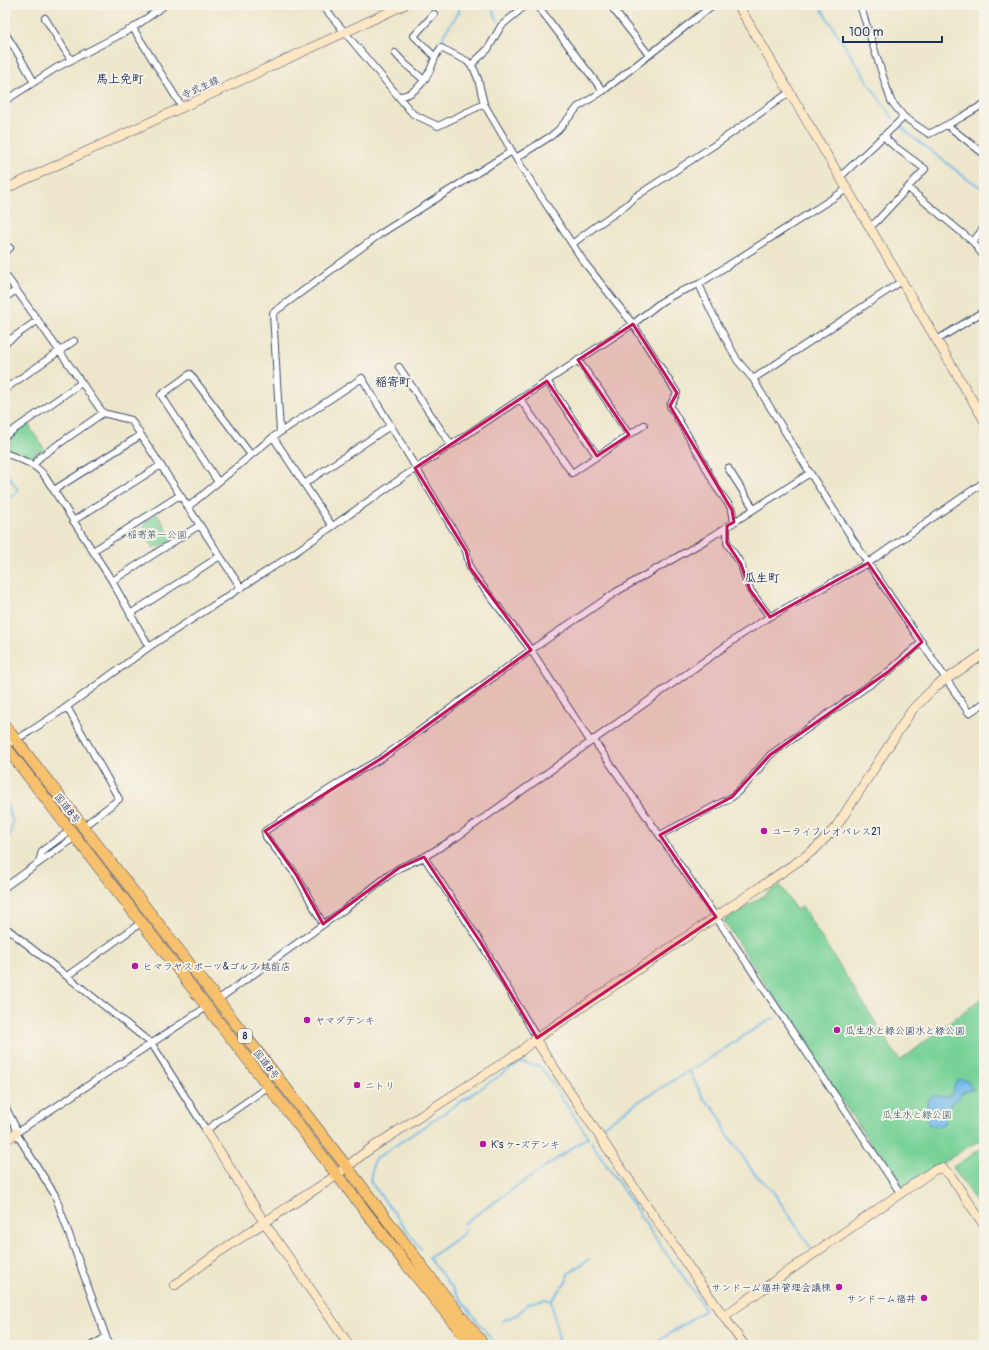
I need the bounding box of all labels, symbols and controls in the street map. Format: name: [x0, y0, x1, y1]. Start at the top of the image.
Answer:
scale bar: [843, 18, 942, 44]
text: 100 m: [849, 25, 884, 40]
district label: 馬上免町: [96, 72, 144, 87]
street label: 寺武生線: [180, 74, 221, 102]
district label: 稲寄町: [375, 375, 411, 390]
park label: 稲寄第一公園: [127, 529, 187, 541]
district label: 瓜生町: [744, 571, 780, 586]
street label: 国道8号: [52, 791, 83, 826]
marker: ユーライフレオパレス21: [759, 826, 769, 836]
place label: ユーライフレオパレス21: [772, 826, 881, 838]
marker: ヒマラヤスポーツ&ゴルフ 越前店: [130, 961, 140, 971]
place label: ヒマラヤスポーツ&ゴルフ 越前店: [143, 961, 291, 973]
marker: ヤマダデンキ: [302, 1015, 312, 1025]
place label: ヤマダデンキ: [315, 1015, 375, 1027]
marker: 瓜生水と緑公園水と緑公園: [832, 1025, 842, 1035]
place label: 瓜生水と緑公園水と緑公園: [845, 1025, 965, 1037]
road number: 8: [238, 1029, 252, 1043]
street label: 国道8号: [251, 1047, 282, 1082]
marker: ニトリ: [352, 1080, 362, 1090]
place label: ニトリ: [365, 1080, 395, 1092]
park label: 瓜生水と緑公園: [882, 1109, 952, 1121]
marker: K's ケ-ズデンキ: [478, 1139, 488, 1149]
place label: K's ケ-ズデンキ: [491, 1139, 560, 1151]
place label: サンドーム福井管理会議棟: [711, 1282, 831, 1294]
marker: サンドーム福井管理会議棟: [834, 1282, 844, 1292]
place label: サンドーム福井: [846, 1293, 916, 1305]
marker: サンドーム福井: [919, 1293, 929, 1303]

